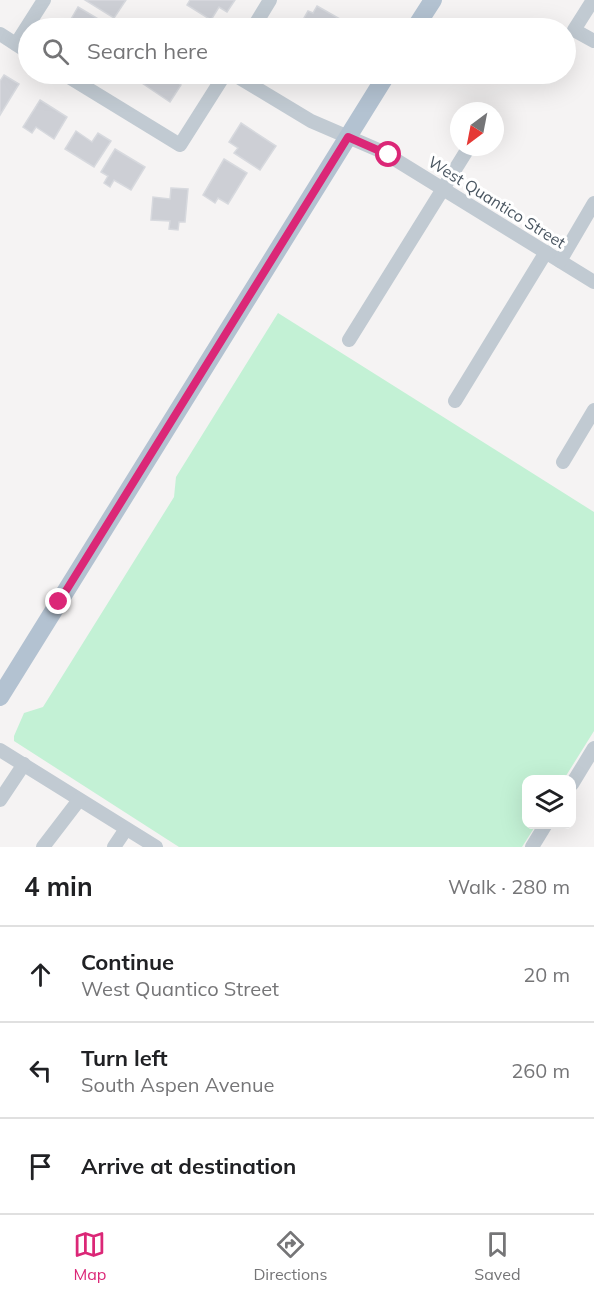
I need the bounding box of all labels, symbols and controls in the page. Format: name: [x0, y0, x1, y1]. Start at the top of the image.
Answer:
search box: [18, 18, 576, 84]
icon: search: [39, 35, 72, 68]
text: Search here: [87, 37, 208, 65]
north arrow: [450, 102, 504, 156]
route start: [375, 141, 401, 167]
street label: West Quantico Street: [424, 152, 570, 253]
route end: [45, 588, 71, 614]
map controls: [522, 775, 576, 829]
button: layers: [522, 775, 576, 829]
text: 4 min: [24, 870, 93, 903]
text: Walk · 280 m: [448, 874, 570, 899]
text: Continue: [81, 948, 174, 976]
icon: ahead: [24, 958, 57, 991]
text: 20 m: [523, 962, 570, 987]
text: West Quantico Street: [81, 976, 279, 1001]
text: Turn left: [81, 1044, 168, 1072]
icon: left: [24, 1054, 57, 1087]
text: 260 m: [511, 1058, 570, 1083]
text: South Aspen Avenue: [81, 1072, 274, 1097]
icon: arrive: [24, 1150, 57, 1183]
text: Arrive at destination: [81, 1152, 296, 1180]
tab: Map: [73, 1228, 106, 1284]
tab: Directions: [253, 1228, 327, 1284]
tab: Saved: [474, 1228, 521, 1284]

